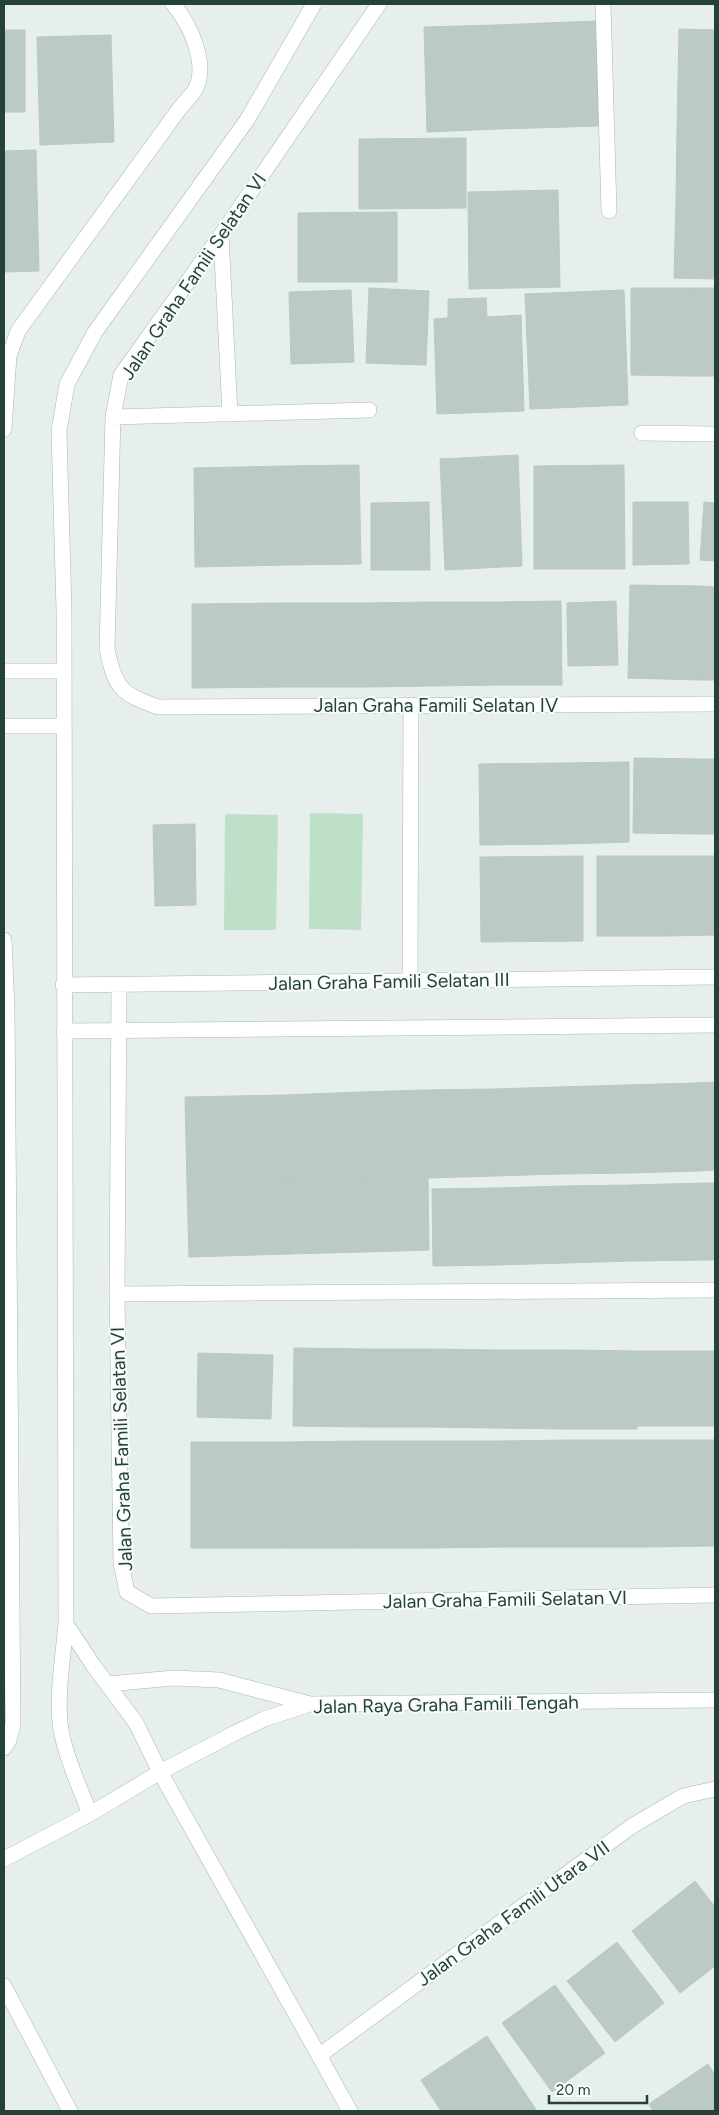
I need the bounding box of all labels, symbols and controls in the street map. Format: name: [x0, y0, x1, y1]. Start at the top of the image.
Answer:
street label: Jalan Graha Famili Selatan VI: [116, 169, 271, 384]
street label: Jalan Graha Famili Selatan IV: [314, 694, 558, 717]
street label: Jalan Graha Famili Selatan III: [268, 968, 510, 995]
street label: Jalan Graha Famili Selatan VI: [106, 1327, 137, 1571]
street label: Jalan Graha Famili Selatan VI: [383, 1586, 627, 1613]
street label: Jalan Raya Graha Famili Tengah: [313, 1691, 579, 1718]
street label: Jalan Graha Famili Utara VII: [412, 1836, 614, 1991]
scale bar: [549, 2072, 646, 2104]
text: 20 m: [556, 2081, 590, 2099]

